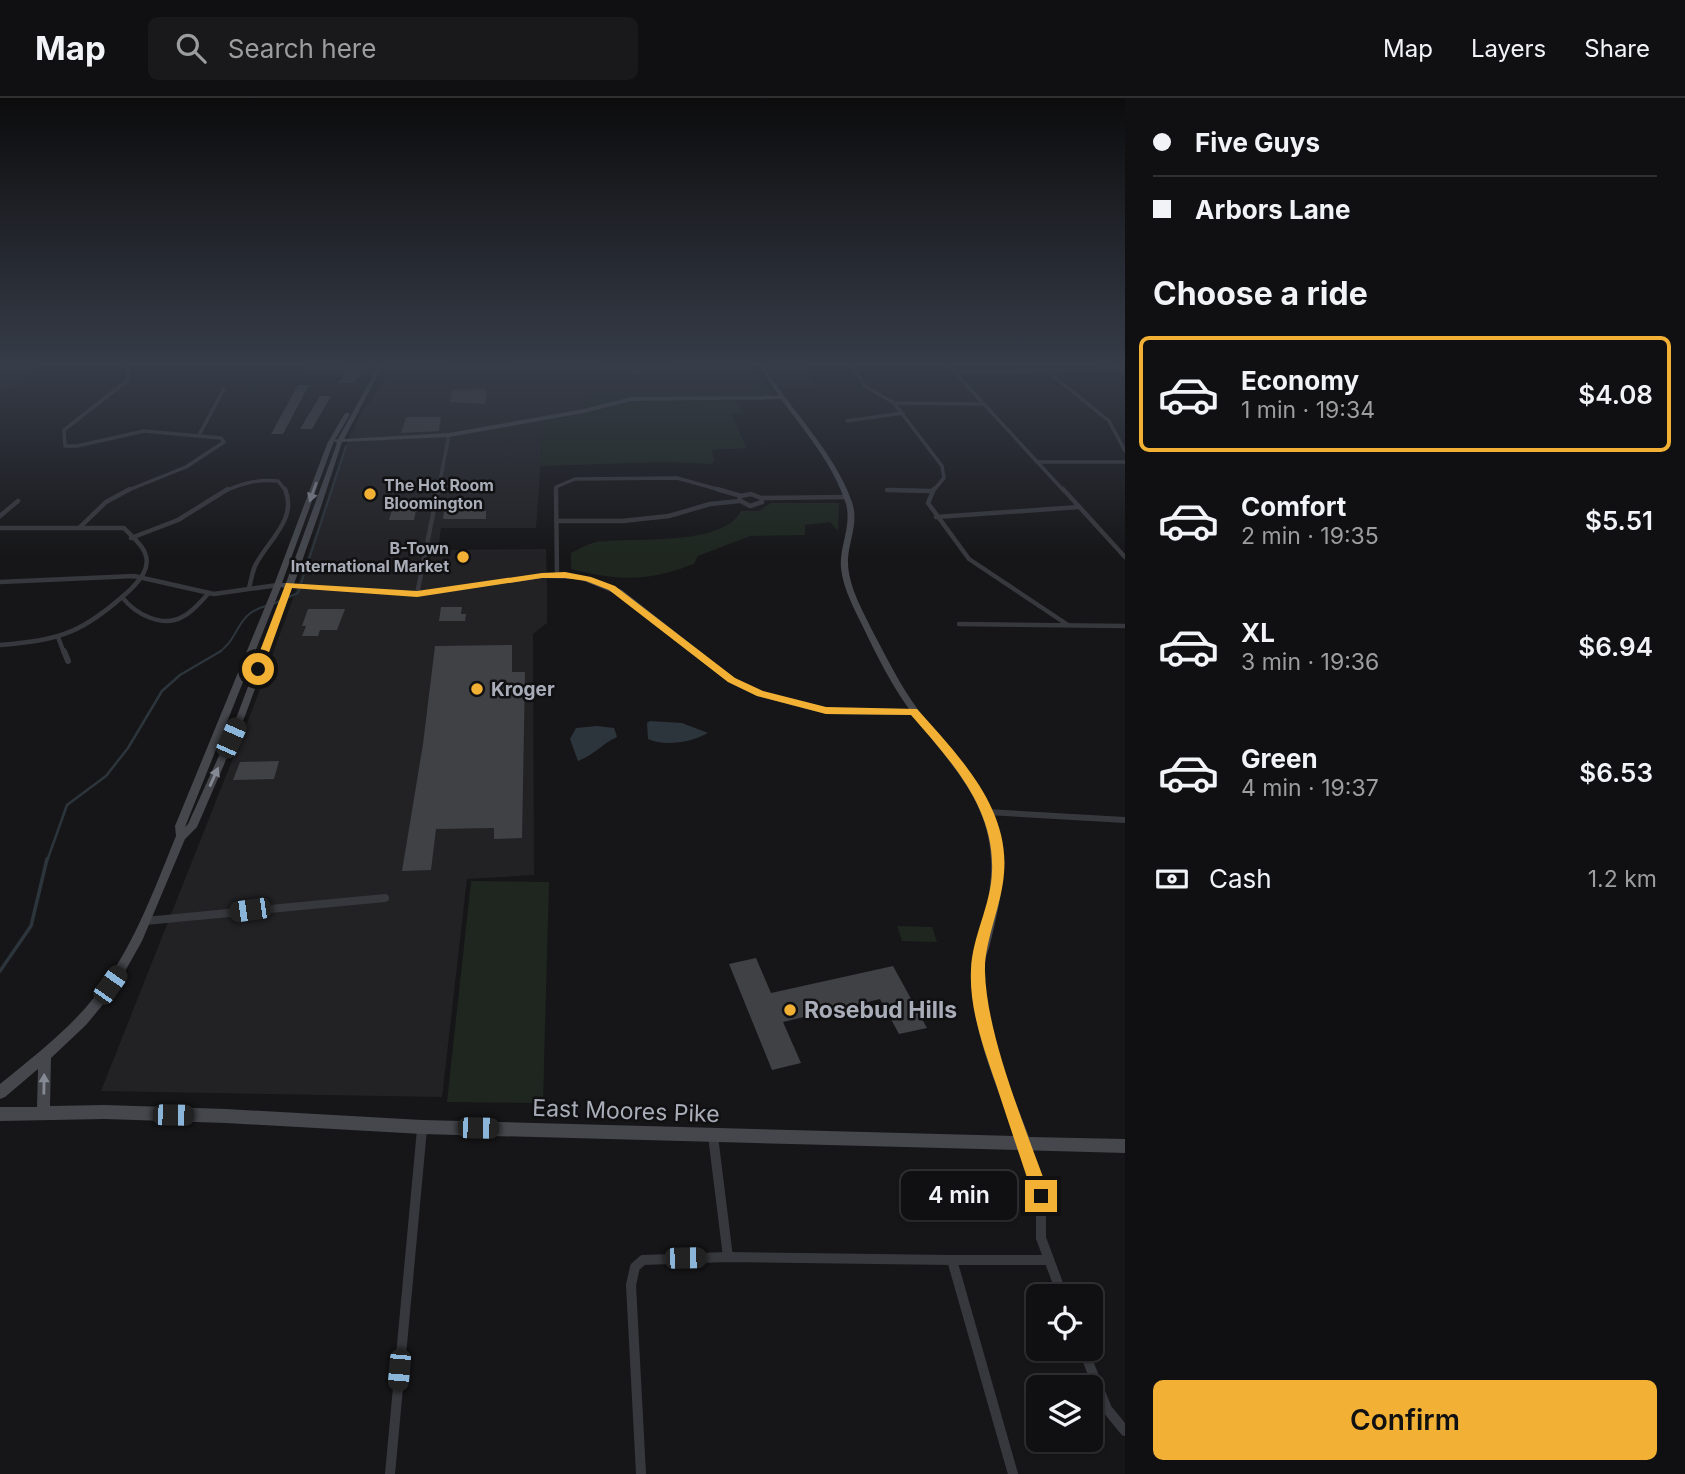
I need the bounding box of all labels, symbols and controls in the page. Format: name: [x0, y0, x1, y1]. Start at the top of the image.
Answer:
search box: [148, 17, 638, 80]
text: Map: [35, 28, 106, 68]
icon: search: [172, 29, 210, 67]
text: Search here: [228, 33, 376, 64]
text: Map: [1383, 34, 1433, 63]
text: Layers: [1471, 34, 1546, 63]
text: Share: [1584, 34, 1650, 63]
text: Five Guys: [1195, 127, 1320, 158]
text: Arbors Lane: [1195, 194, 1351, 225]
text: Choose a ride: [1153, 274, 1368, 313]
icon: car: [1157, 363, 1220, 426]
text: Economy: [1241, 365, 1359, 396]
text: $4.08: [1578, 379, 1653, 410]
text: 1 min · 19:34: [1241, 396, 1375, 424]
place label: The Hot Room Bloomington: [384, 475, 494, 513]
one-way arrow: [307, 482, 318, 503]
marker: The Hot Room Bloomington: [362, 486, 378, 502]
icon: car: [1157, 489, 1220, 552]
text: Comfort: [1241, 491, 1346, 522]
text: $5.51: [1585, 505, 1653, 536]
text: 2 min · 19:35: [1241, 522, 1379, 550]
place label: B-Town International Market: [291, 538, 449, 576]
marker: B-Town International Market: [455, 549, 471, 565]
icon: car: [1157, 615, 1220, 678]
text: XL: [1241, 617, 1275, 648]
text: $6.94: [1578, 631, 1653, 662]
text: 3 min · 19:36: [1241, 648, 1379, 676]
route start: [242, 653, 274, 685]
place label: Kroger: [491, 678, 555, 701]
marker: Kroger: [469, 681, 485, 697]
car: [213, 715, 250, 761]
icon: car: [1157, 741, 1220, 804]
text: Green: [1241, 743, 1318, 774]
text: $6.53: [1579, 757, 1653, 788]
one-way arrow: [209, 767, 220, 788]
text: 4 min · 19:37: [1241, 774, 1379, 802]
icon: cash: [1153, 860, 1191, 898]
text: Cash: [1209, 863, 1272, 894]
text: 1.2 km: [1588, 865, 1657, 893]
car: [228, 897, 273, 923]
car: [90, 962, 131, 1008]
place label: Rosebud Hills: [804, 996, 957, 1024]
marker: Rosebud Hills: [782, 1002, 798, 1018]
one-way arrow: [39, 1073, 50, 1095]
street label: East Moores Pike: [532, 1094, 720, 1128]
car: [152, 1104, 195, 1126]
car: [457, 1117, 500, 1139]
callout: 4 min: [901, 1172, 1016, 1220]
route end: [1025, 1180, 1057, 1212]
text: 4 min: [928, 1181, 990, 1209]
car: [664, 1247, 707, 1269]
map controls: [1026, 1284, 1103, 1452]
button: locate: [1026, 1284, 1103, 1361]
car: [387, 1348, 412, 1392]
button: layers: [1026, 1375, 1103, 1452]
button: Confirm: [1153, 1380, 1657, 1460]

